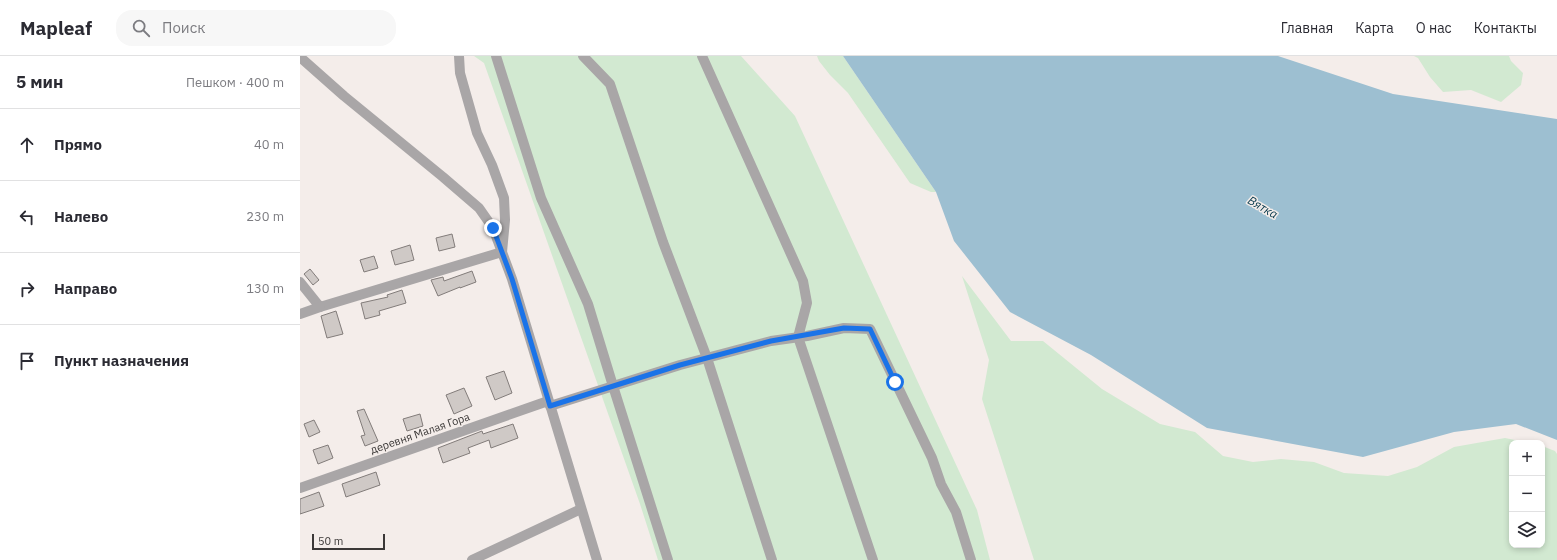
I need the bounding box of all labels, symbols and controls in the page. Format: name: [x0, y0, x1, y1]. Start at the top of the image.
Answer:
search box: [116, 10, 396, 46]
text: Mapleaf: [20, 16, 92, 40]
icon: search: [130, 17, 152, 39]
text: Поиск: [162, 18, 205, 37]
text: Главная: [1281, 19, 1333, 37]
text: Карта: [1355, 19, 1394, 37]
text: О нас: [1416, 19, 1452, 37]
text: Контакты: [1474, 19, 1537, 37]
text: 5 мин: [16, 71, 63, 93]
text: Пешком · 400 m: [186, 74, 284, 91]
icon: ahead: [16, 134, 38, 156]
text: Прямо: [54, 135, 102, 154]
text: 40 m: [254, 136, 284, 153]
water label: Вятка: [1245, 192, 1281, 222]
icon: left: [16, 206, 38, 228]
text: Налево: [54, 207, 108, 226]
text: 230 m: [246, 208, 284, 225]
route end: [484, 219, 502, 237]
icon: right: [16, 278, 38, 300]
text: Направо: [54, 279, 117, 298]
text: 130 m: [246, 280, 284, 297]
icon: arrive: [16, 350, 38, 372]
text: Пункт назначения: [54, 351, 189, 370]
route start: [886, 373, 904, 391]
street label: деревня Малая Гора: [368, 409, 472, 457]
map controls: [1509, 440, 1545, 548]
button: +: [1509, 440, 1545, 476]
button: −: [1509, 476, 1545, 512]
button: layers: [1509, 512, 1545, 548]
scale bar: [312, 532, 385, 551]
text: 50 m: [318, 534, 343, 548]

